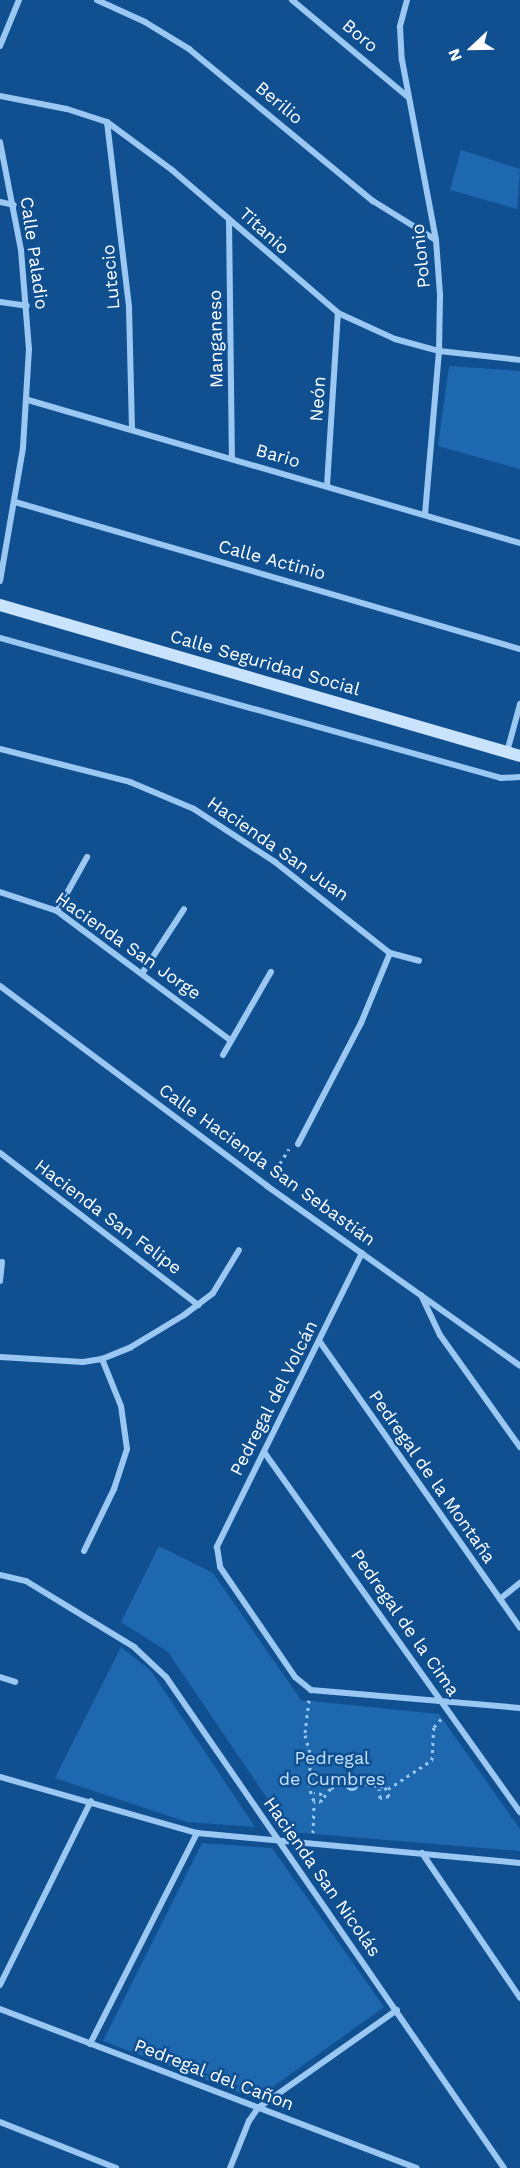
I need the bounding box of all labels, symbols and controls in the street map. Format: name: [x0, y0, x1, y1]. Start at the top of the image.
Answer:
street label: Boro: [338, 15, 382, 57]
north arrow: [442, 18, 502, 78]
text: N: [444, 46, 466, 64]
street label: Berilio: [251, 77, 307, 129]
street label: Calle Paladio: [15, 195, 53, 311]
street label: Titanio: [235, 203, 293, 259]
street label: Polonio: [407, 223, 435, 289]
street label: Lutecio: [97, 244, 125, 310]
street label: Manganeso: [204, 290, 228, 388]
street label: Neón: [306, 376, 330, 422]
street label: Bario: [253, 439, 303, 473]
street label: Calle Actinio: [216, 535, 328, 585]
street label: Calle Seguridad Social: [168, 626, 362, 700]
street label: Hacienda San Juan: [203, 792, 353, 906]
street label: Hacienda San Jorge: [51, 887, 205, 1005]
street label: Calle Hacienda San Sebastián: [154, 1079, 380, 1251]
street label: Hacienda San Felipe: [30, 1155, 186, 1279]
street label: Pedregal del Volcán: [225, 1316, 323, 1480]
street label: Pedregal de la Montaña: [364, 1386, 500, 1568]
street label: Pedregal de la Cima: [346, 1545, 464, 1701]
park label: Pedregal de Cumbres: [279, 1748, 385, 1790]
street label: Hacienda San Nicolás: [259, 1793, 385, 1961]
street label: Pedregal del Cañon: [131, 2034, 297, 2116]

